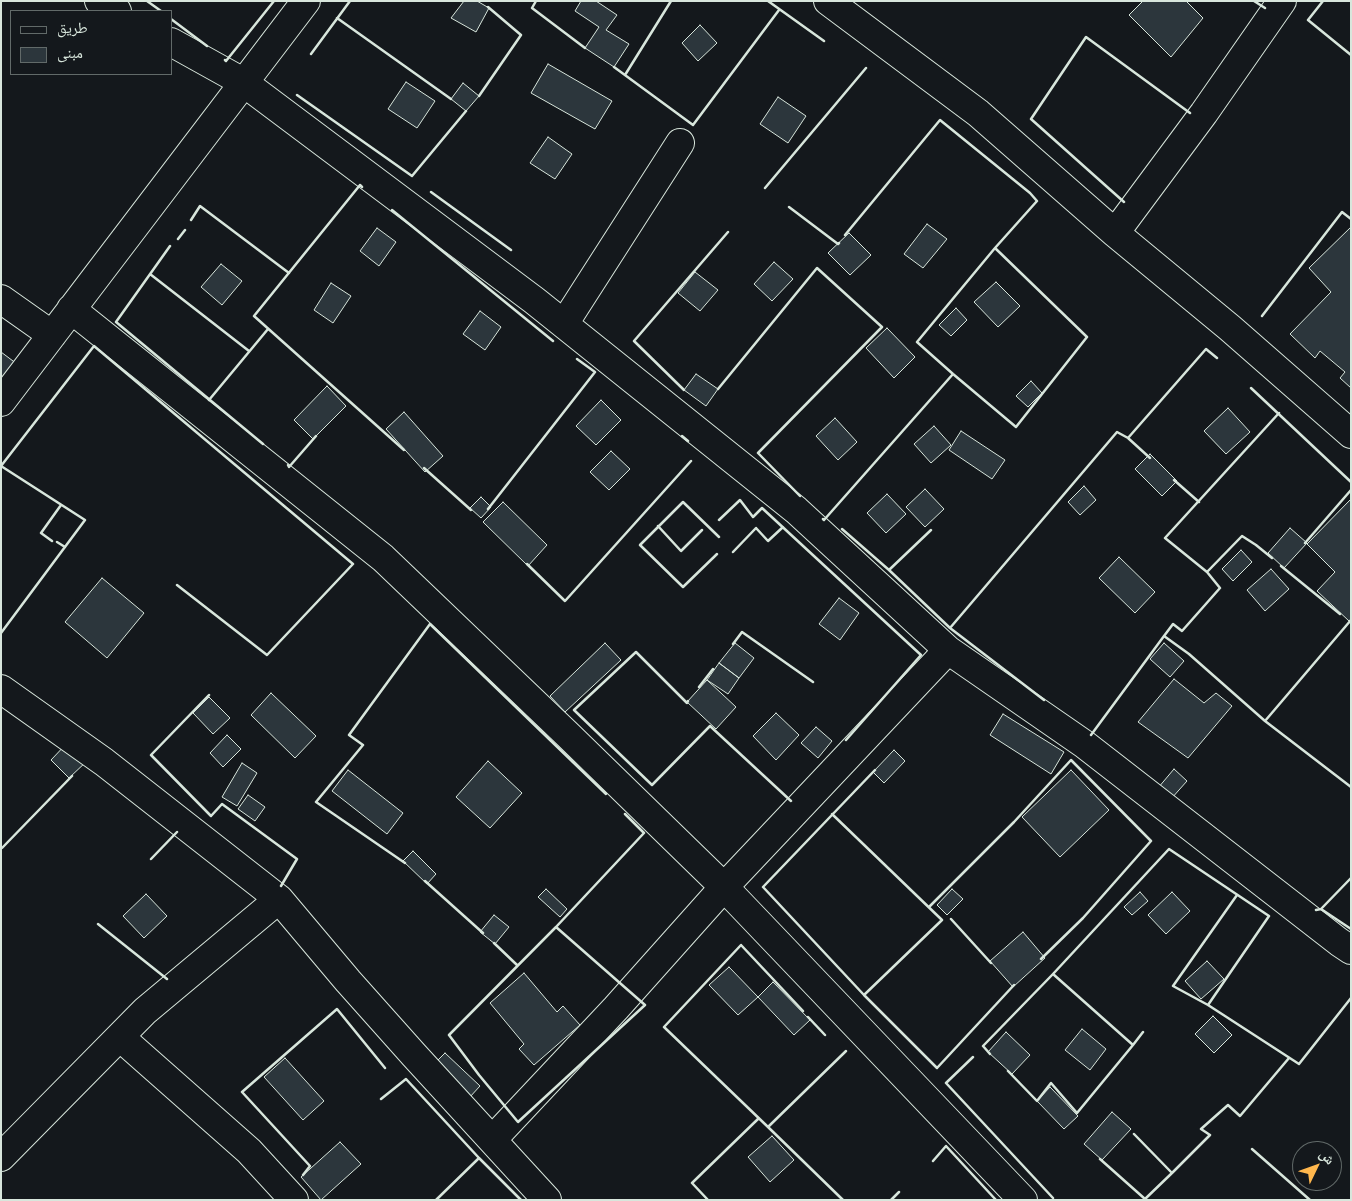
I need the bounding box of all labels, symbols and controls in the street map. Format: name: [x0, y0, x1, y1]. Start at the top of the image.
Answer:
legend: [10, 10, 172, 75]
text: طريق: [57, 16, 88, 39]
text: مبنى: [57, 41, 83, 64]
north arrow: [1292, 1141, 1342, 1191]
text: ش: [1315, 1144, 1341, 1169]

